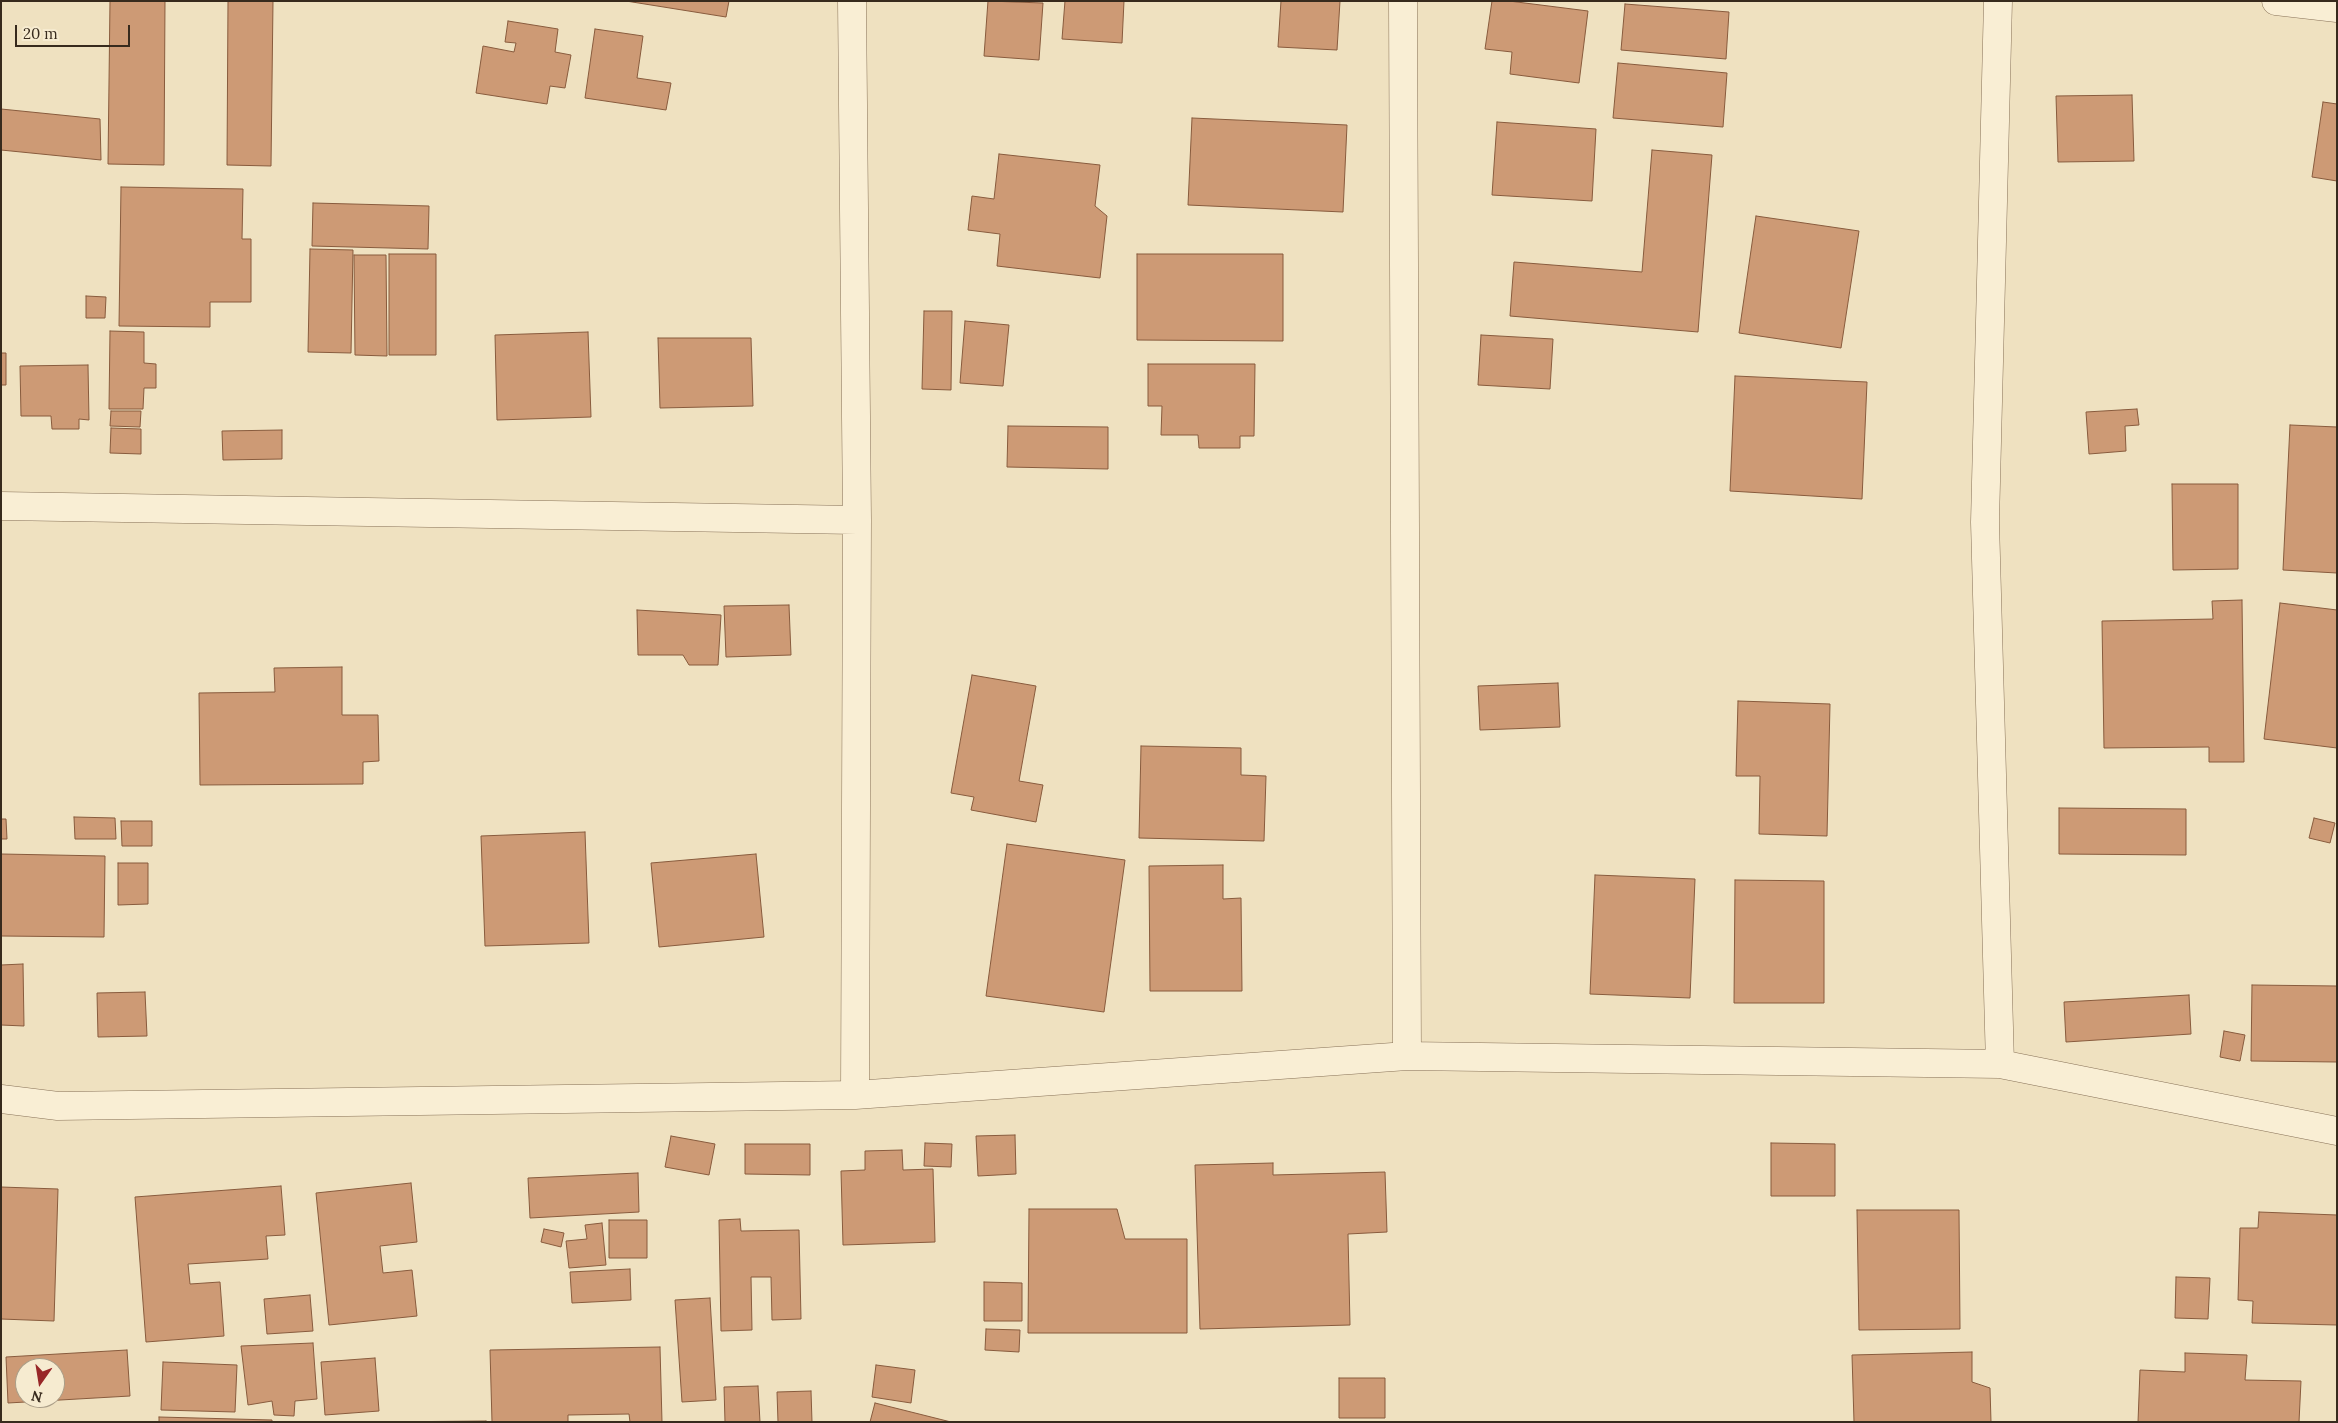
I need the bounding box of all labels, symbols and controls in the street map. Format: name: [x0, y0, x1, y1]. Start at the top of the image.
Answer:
scale bar: [18, 15, 132, 47]
text: 20 m: [23, 24, 58, 43]
north arrow: [15, 1358, 65, 1408]
text: N: [30, 1387, 44, 1407]

